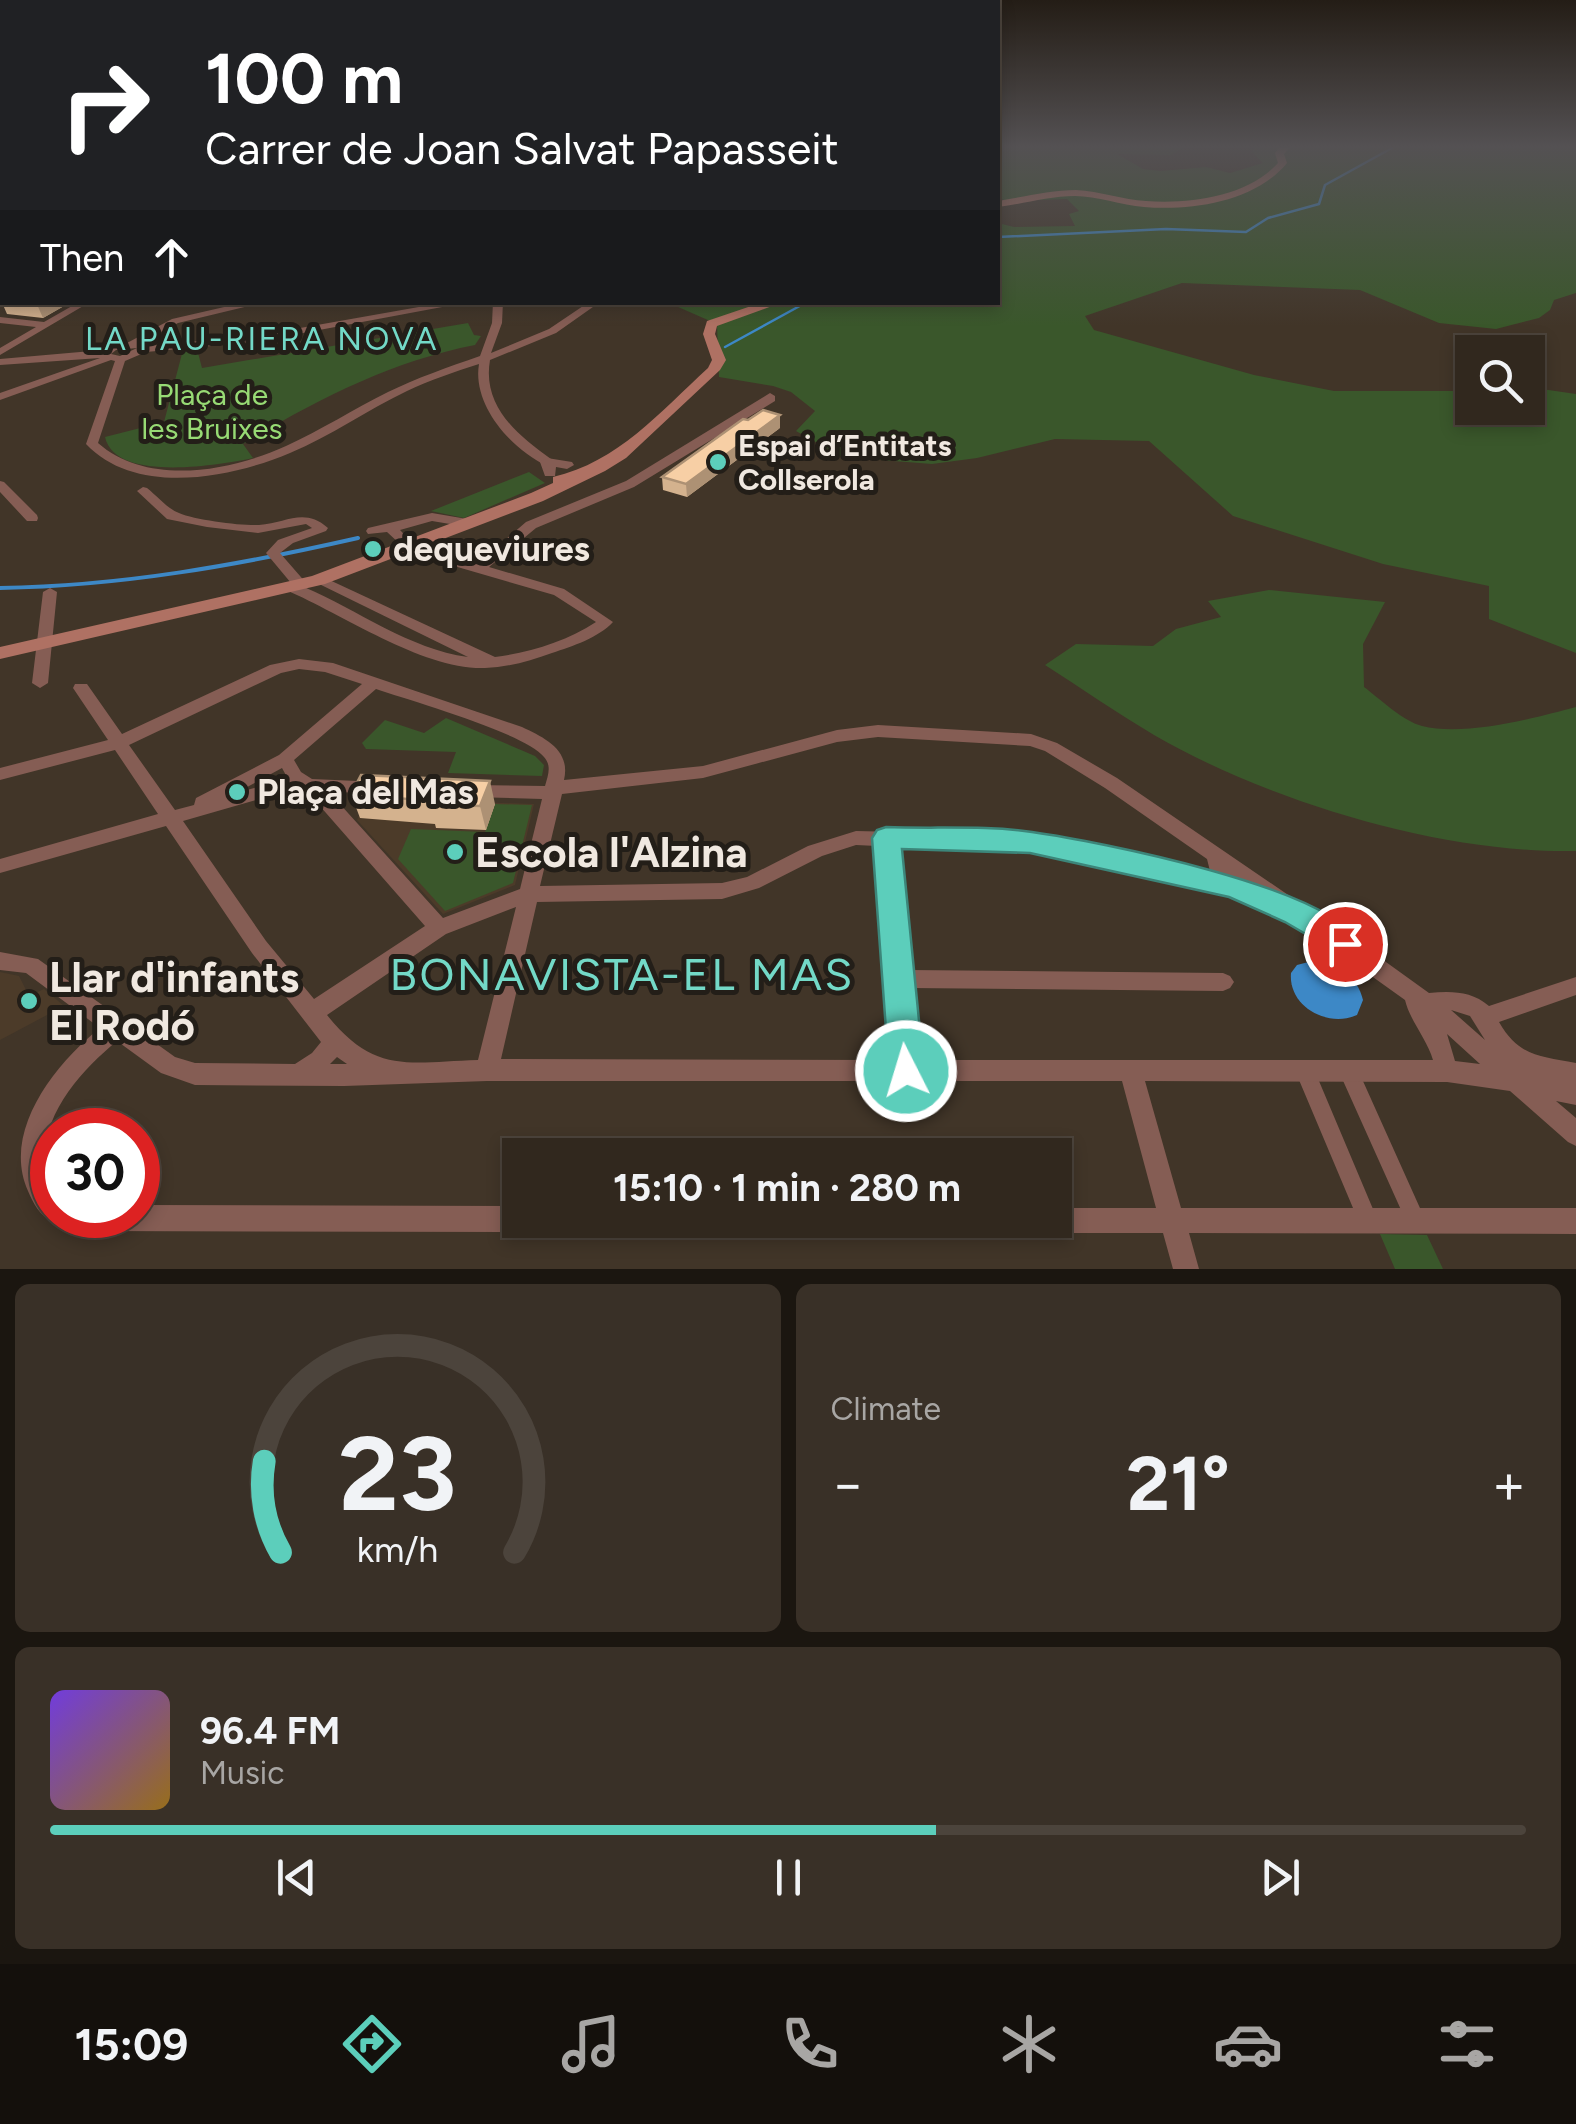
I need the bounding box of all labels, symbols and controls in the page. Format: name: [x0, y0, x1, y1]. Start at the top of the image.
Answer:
text: 100 m: [205, 36, 403, 121]
icon: right: [40, 40, 170, 170]
text: Carrer de Joan Salvat Papasseit: [205, 121, 839, 175]
icon: ahead: [144, 230, 199, 285]
text: Then: [40, 235, 124, 281]
district label: LA PAU-RIERA NOVA: [85, 320, 439, 358]
map controls: [1455, 335, 1545, 425]
button: search: [1455, 335, 1545, 425]
park label: Plaça de les Bruixes: [142, 376, 283, 447]
place label: Espai d’Entitats Collserola: [738, 427, 952, 498]
marker: Espai d’Entitats Collserola: [707, 451, 729, 473]
place label: dequeviures: [393, 528, 590, 570]
marker: dequeviures: [362, 538, 384, 560]
place label: Plaça del Mas: [257, 771, 474, 813]
marker: Plaça del Mas: [226, 781, 248, 803]
place label: Escola l'Alzina: [475, 827, 748, 878]
marker: Escola l'Alzina: [444, 841, 466, 863]
pin: [1303, 902, 1388, 987]
icon: arrive: [1318, 917, 1373, 972]
district label: BONAVISTA-EL MAS: [389, 947, 855, 1001]
place label: Llar d'infants El Rodó: [49, 952, 299, 1051]
marker: Llar d'infants El Rodó: [18, 990, 40, 1012]
position arrow: [854, 1019, 958, 1123]
speed limit sign: 30: [30, 1108, 160, 1238]
text: 15:10 · 1 min · 280 m: [613, 1165, 961, 1211]
text: Climate: [831, 1390, 941, 1428]
text: 23: [339, 1411, 457, 1536]
text: 21°: [1127, 1439, 1230, 1529]
text: −: [831, 1451, 865, 1517]
text: +: [1492, 1451, 1526, 1517]
text: km/h: [357, 1528, 439, 1571]
text: 96.4 FM: [200, 1708, 340, 1754]
text: Music: [200, 1754, 285, 1792]
icon: previous: [269, 1850, 324, 1905]
icon: pause: [761, 1850, 816, 1905]
icon: next: [1253, 1850, 1308, 1905]
icon: directions: [337, 2009, 407, 2079]
icon: music: [556, 2009, 626, 2079]
icon: phone: [775, 2009, 845, 2079]
icon: climate: [994, 2009, 1064, 2079]
icon: car: [1213, 2009, 1283, 2079]
icon: filters: [1432, 2009, 1502, 2079]
text: 15:09: [74, 2017, 188, 2071]

